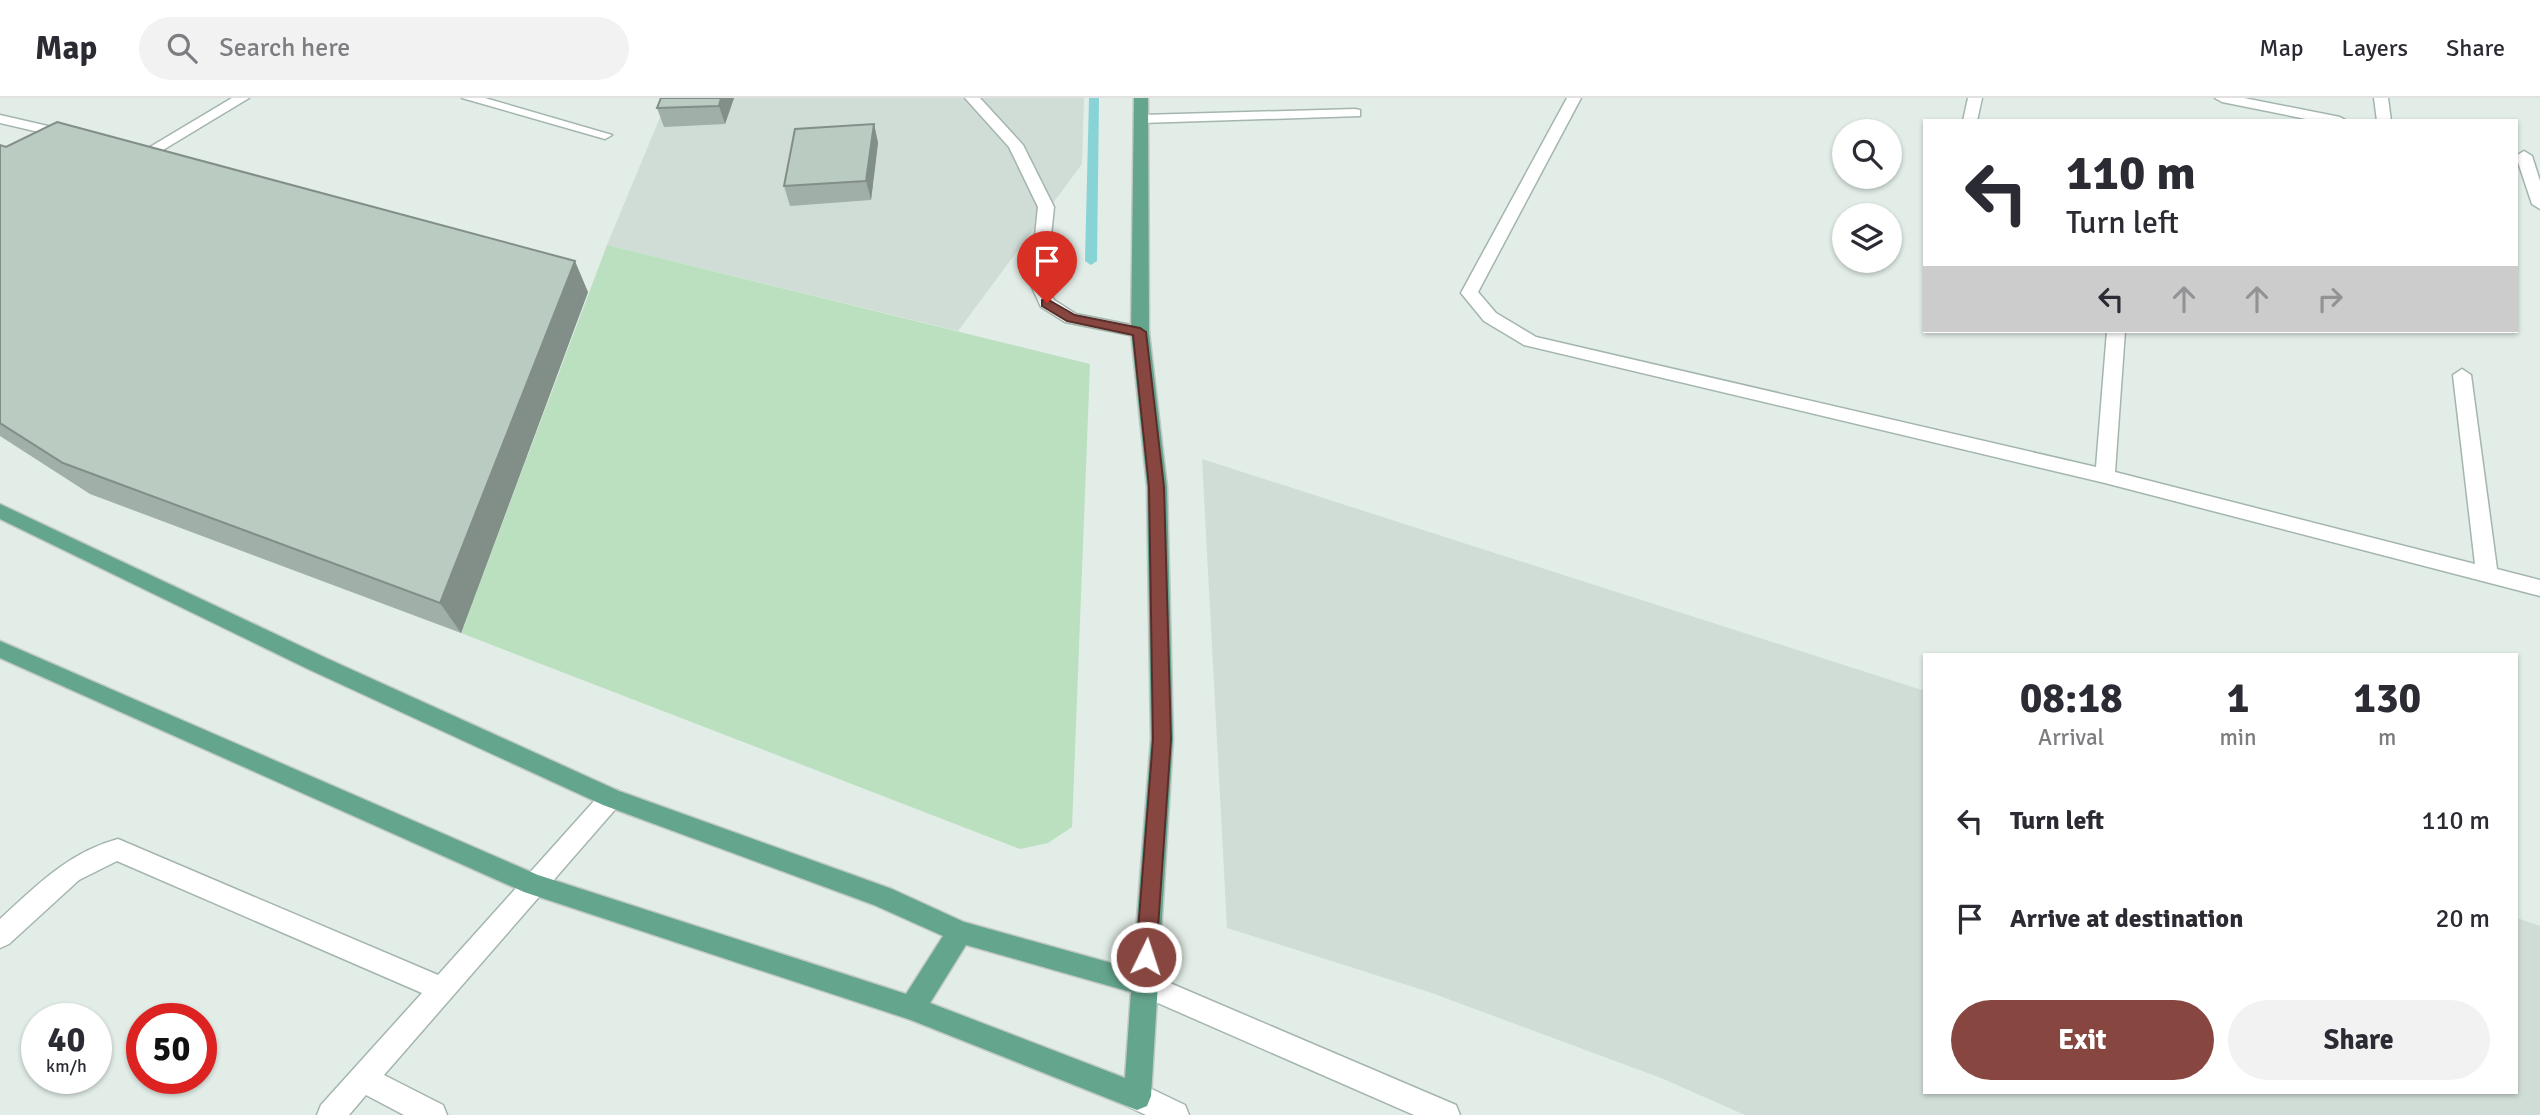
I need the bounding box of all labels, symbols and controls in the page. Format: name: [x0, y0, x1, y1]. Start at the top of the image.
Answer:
search box: [139, 17, 629, 80]
text: Map: [35, 28, 97, 69]
icon: search: [163, 29, 201, 67]
text: Search here: [219, 32, 350, 64]
text: Map: [2259, 33, 2304, 63]
text: Layers: [2342, 33, 2408, 63]
text: Share: [2446, 33, 2505, 63]
map controls: [1832, 119, 1902, 273]
button: search: [1832, 119, 1902, 189]
text: 110 m: [2066, 143, 2196, 203]
icon: left: [1951, 147, 2042, 238]
button: layers: [1832, 203, 1902, 273]
text: Turn left: [2066, 203, 2179, 242]
pin: [1017, 231, 1077, 303]
icon: arrive: [1028, 242, 1066, 280]
icon: left: [2092, 280, 2130, 318]
icon: ahead: [2165, 280, 2203, 318]
icon: ahead: [2238, 280, 2276, 318]
icon: right: [2311, 280, 2349, 318]
text: 08:18: [2020, 673, 2123, 724]
text: 1: [2227, 673, 2249, 724]
text: 130: [2353, 673, 2421, 724]
text: Arrival: [2038, 723, 2104, 752]
text: min: [2219, 723, 2257, 752]
text: m: [2378, 723, 2396, 752]
icon: left: [1951, 802, 1989, 840]
text: Turn left: [2010, 805, 2104, 837]
text: 110 m: [2421, 805, 2490, 837]
icon: arrive: [1951, 900, 1989, 938]
text: Arrive at destination: [2010, 903, 2243, 935]
text: 20 m: [2435, 903, 2490, 935]
position arrow: [1109, 920, 1183, 994]
button: Exit: [1951, 1000, 2214, 1080]
button: Share: [2228, 1000, 2490, 1080]
speed limit sign: 50: [126, 1003, 217, 1094]
text: 40: [48, 1018, 85, 1061]
text: km/h: [46, 1055, 87, 1077]

